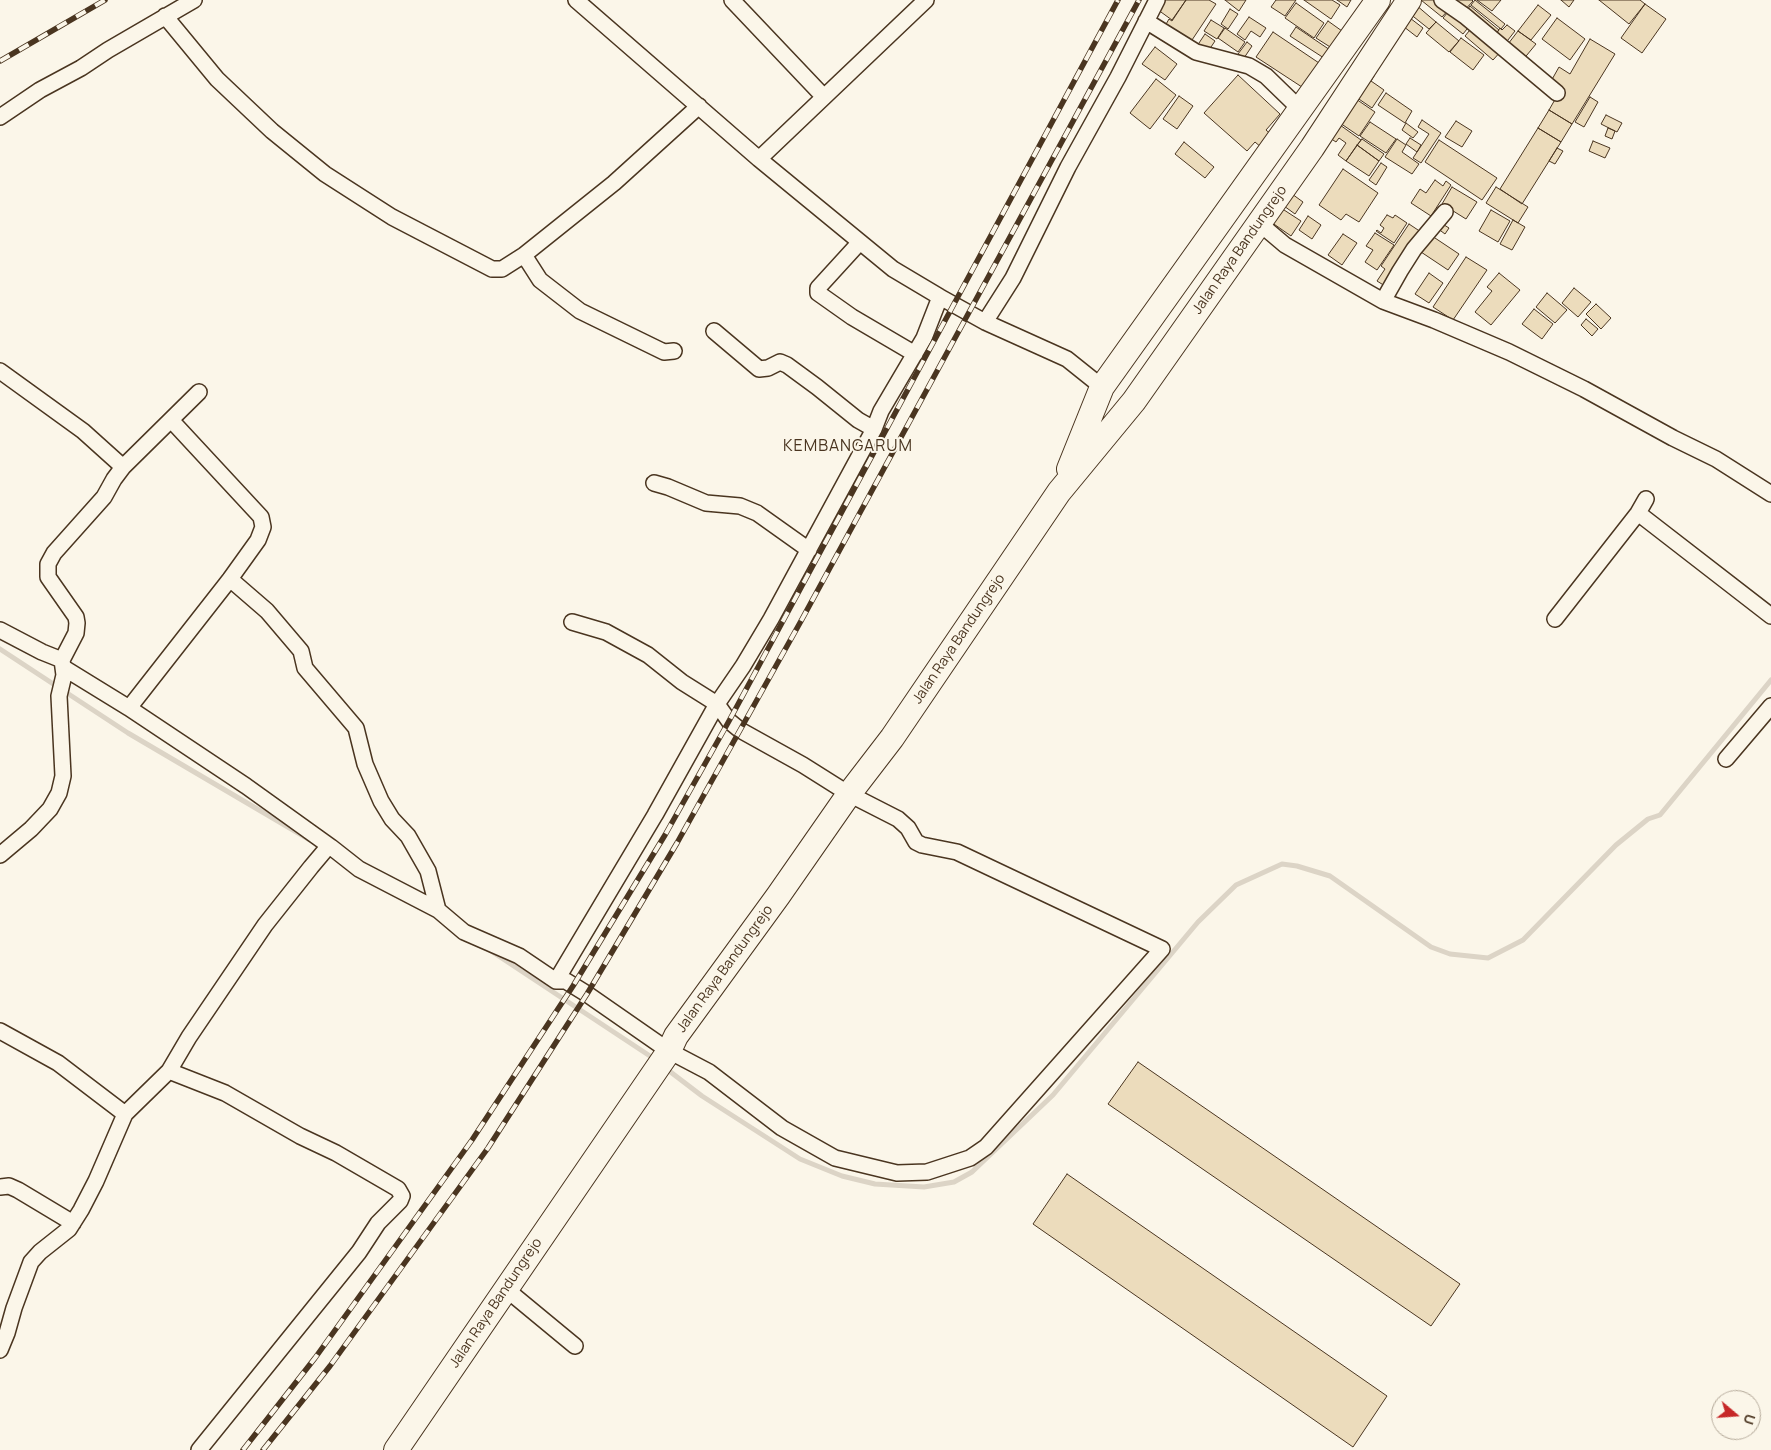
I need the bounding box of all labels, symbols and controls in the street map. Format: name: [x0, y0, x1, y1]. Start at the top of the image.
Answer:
street label: Jalan Raya Bandungrejo: [1189, 183, 1291, 317]
district label: KEMBANGARUM: [782, 437, 914, 457]
street label: Jalan Raya Bandungrejo: [909, 571, 1009, 707]
street label: Jalan Raya Bandungrejo: [673, 902, 777, 1036]
street label: Jalan Raya Bandungrejo: [446, 1235, 546, 1371]
north arrow: [1711, 1390, 1761, 1440]
text: U: [1739, 1412, 1760, 1427]

